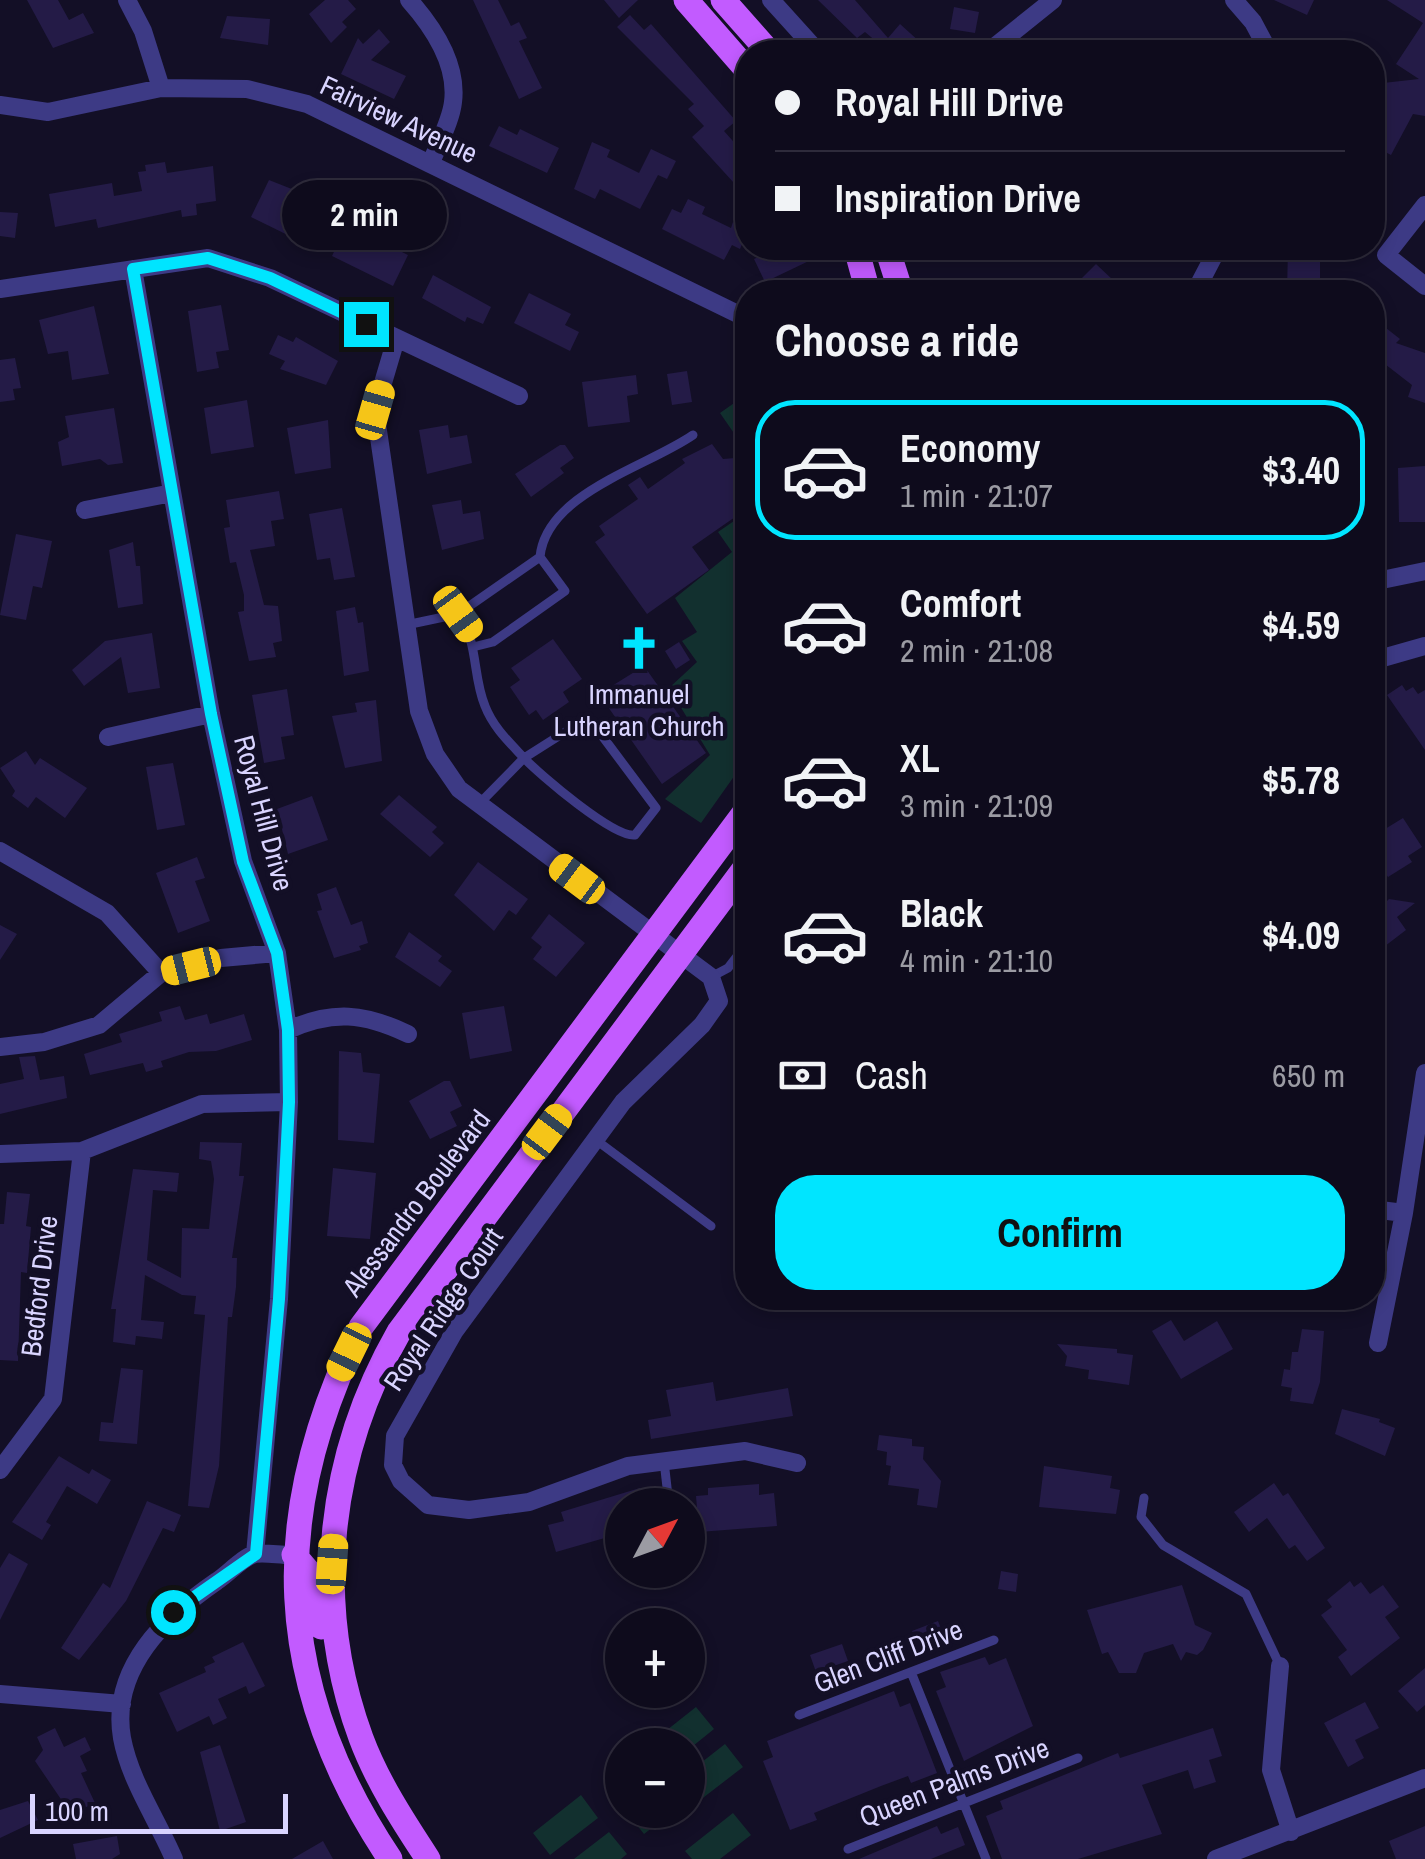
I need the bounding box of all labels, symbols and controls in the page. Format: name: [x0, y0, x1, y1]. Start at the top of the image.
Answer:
street label: Fairview Avenue: [314, 66, 484, 172]
text: Royal Hill Drive: [835, 77, 1064, 128]
text: Inspiration Drive: [835, 173, 1081, 224]
callout: 2 min: [284, 179, 448, 249]
text: 2 min: [330, 193, 399, 236]
route end: [344, 302, 389, 347]
text: Choose a ride: [775, 309, 1019, 370]
car: [352, 377, 398, 443]
text: Economy: [900, 423, 1040, 474]
icon: car: [780, 425, 870, 515]
text: $3.40: [1262, 445, 1340, 496]
text: 1 min · 21:07: [900, 474, 1053, 517]
text: Comfort: [900, 578, 1021, 629]
icon: car: [780, 580, 870, 670]
car: [428, 581, 488, 647]
text: $4.59: [1262, 600, 1340, 651]
church icon: Immanuel Lutheran Church: [615, 624, 663, 672]
text: 2 min · 21:08: [900, 629, 1053, 672]
place label: Immanuel Lutheran Church: [553, 675, 725, 745]
street label: Royal Hill Drive: [225, 731, 303, 895]
text: XL: [900, 733, 940, 784]
icon: car: [780, 735, 870, 825]
text: $5.78: [1262, 755, 1340, 806]
text: 3 min · 21:09: [900, 784, 1053, 827]
car: [544, 849, 610, 909]
text: Black: [900, 888, 983, 939]
icon: car: [780, 890, 870, 980]
text: $4.09: [1262, 910, 1340, 961]
text: 4 min · 21:10: [900, 939, 1053, 982]
car: [158, 944, 224, 988]
icon: cash: [775, 1048, 830, 1103]
text: Cash: [855, 1050, 928, 1101]
text: 650 m: [1272, 1054, 1345, 1097]
car: [517, 1099, 577, 1165]
street label: Alessandro Boulevard: [333, 1102, 499, 1305]
button: Confirm: [775, 1175, 1345, 1290]
street label: Bedford Drive: [12, 1213, 66, 1359]
street label: Royal Ridge Court: [374, 1220, 512, 1398]
car: [322, 1318, 376, 1386]
north arrow: [605, 1488, 705, 1588]
map controls: [605, 1488, 705, 1828]
car: [315, 1533, 349, 1595]
route start: [151, 1590, 196, 1635]
button: +: [605, 1608, 705, 1708]
street label: Glen Cliff Drive: [808, 1610, 968, 1702]
button: −: [605, 1728, 705, 1828]
street label: Queen Palms Drive: [854, 1728, 1054, 1836]
scale bar: [30, 1789, 288, 1834]
text: 100 m: [45, 1792, 109, 1830]

